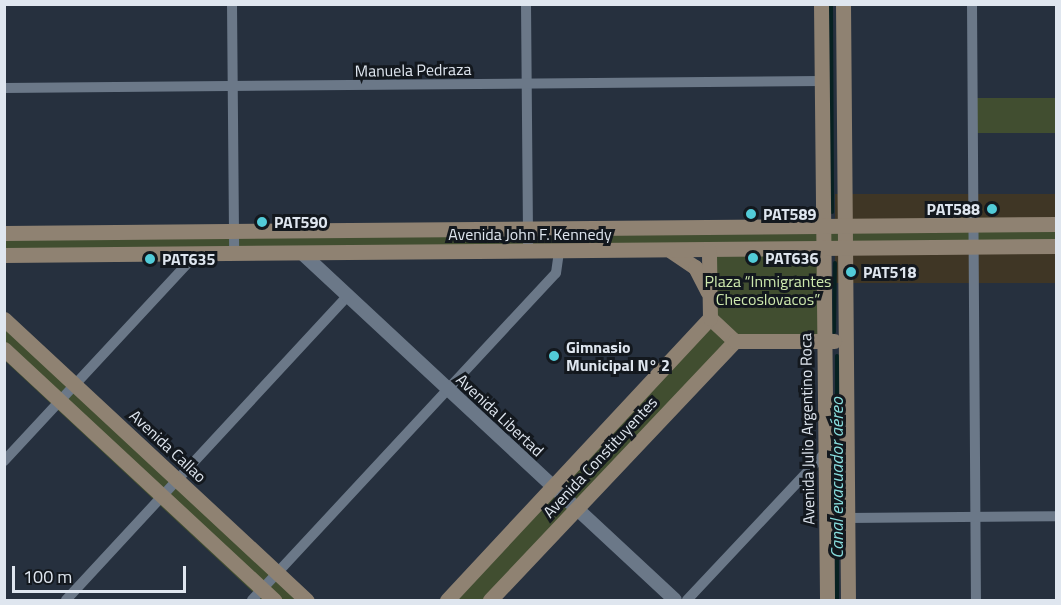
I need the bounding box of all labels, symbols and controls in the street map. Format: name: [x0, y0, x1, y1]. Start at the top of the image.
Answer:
street label: Manuela Pedraza: [355, 59, 471, 81]
place label: PAT588: [927, 199, 980, 219]
marker: PAT588: [985, 202, 999, 216]
place label: PAT589: [763, 204, 816, 224]
marker: PAT589: [744, 207, 758, 221]
place label: PAT590: [274, 212, 327, 232]
marker: PAT590: [255, 215, 269, 229]
street label: Avenida John F. Kennedy: [448, 224, 612, 244]
place label: PAT636: [765, 248, 818, 268]
place label: PAT635: [162, 249, 215, 269]
marker: PAT636: [746, 251, 760, 265]
marker: PAT635: [143, 252, 157, 266]
place label: PAT518: [863, 262, 916, 282]
marker: PAT518: [844, 265, 858, 279]
park label: Plaza “Inmigrantes Checoslovacos”: [705, 271, 831, 309]
street label: Avenida Julio Argentino Roca: [796, 333, 818, 525]
place label: Gimnasio Municipal N° 2: [566, 337, 670, 375]
marker: Gimnasio Municipal N° 2: [547, 349, 561, 363]
street label: Avenida Libertad: [452, 370, 548, 460]
street label: Avenida Constituyentes: [539, 392, 661, 522]
water label: Canal evacuador aéreo: [826, 397, 848, 559]
street label: Avenida Callao: [126, 406, 210, 486]
scale bar: [15, 554, 189, 592]
text: 100 m: [23, 563, 72, 590]

